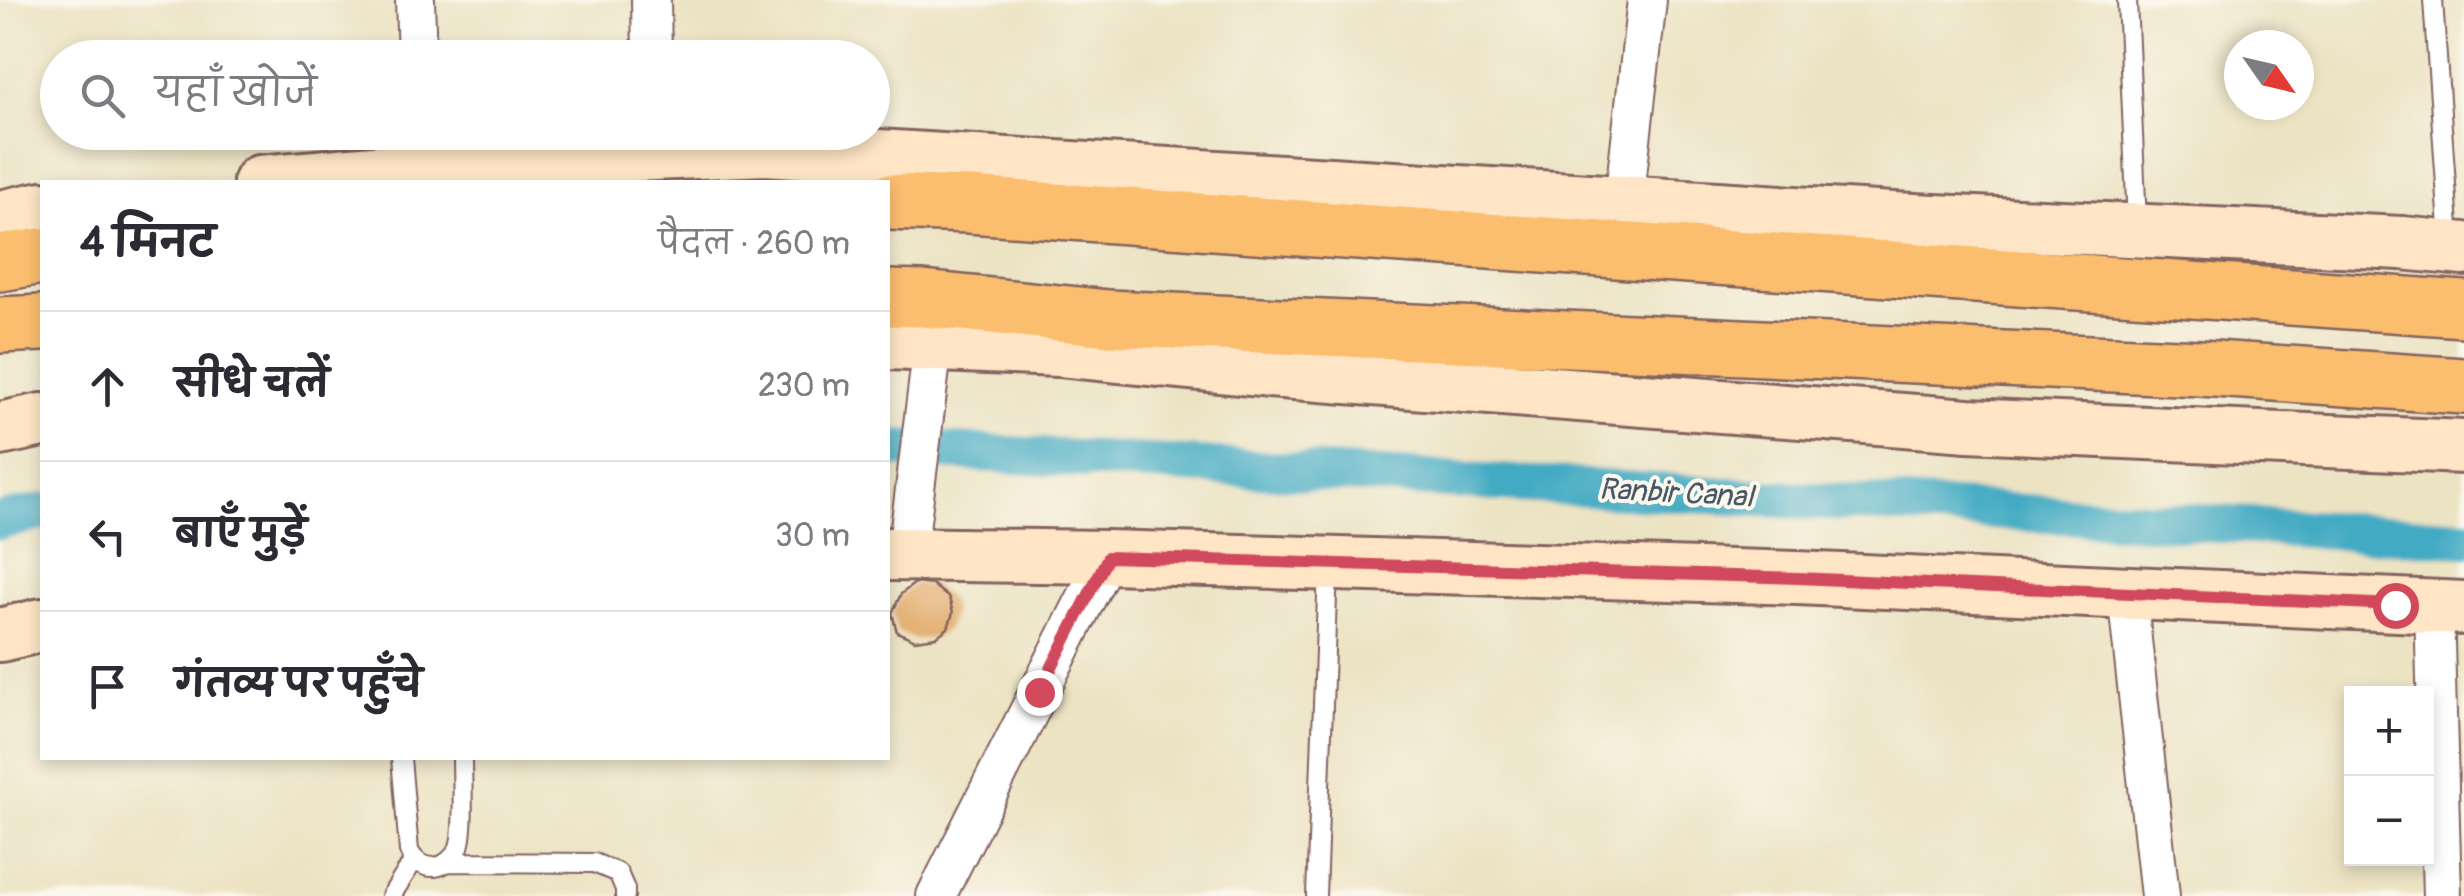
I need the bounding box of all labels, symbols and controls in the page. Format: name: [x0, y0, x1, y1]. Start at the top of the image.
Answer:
north arrow: [2224, 30, 2314, 120]
search box: [40, 40, 890, 150]
icon: search: [75, 68, 130, 123]
text: यहाँ खोजें: [155, 69, 317, 117]
text: 4 मिनट: [80, 217, 215, 269]
text: पैदल · 260 m: [658, 224, 850, 264]
icon: ahead: [80, 359, 135, 414]
text: सीधे चलें: [175, 360, 329, 408]
text: 230 m: [758, 366, 850, 406]
water label: Ranbir Canal: [1598, 470, 1757, 516]
icon: left: [80, 509, 135, 564]
text: बाएँ मुड़ें: [175, 510, 307, 558]
text: 30 m: [775, 516, 850, 556]
route start: [2373, 583, 2419, 629]
icon: arrive: [80, 659, 135, 714]
text: गंतव्य पर पहुँचे: [175, 660, 422, 708]
route end: [1017, 670, 1063, 716]
map controls: [2344, 686, 2434, 866]
button: +: [2344, 686, 2434, 776]
button: −: [2344, 776, 2434, 866]

